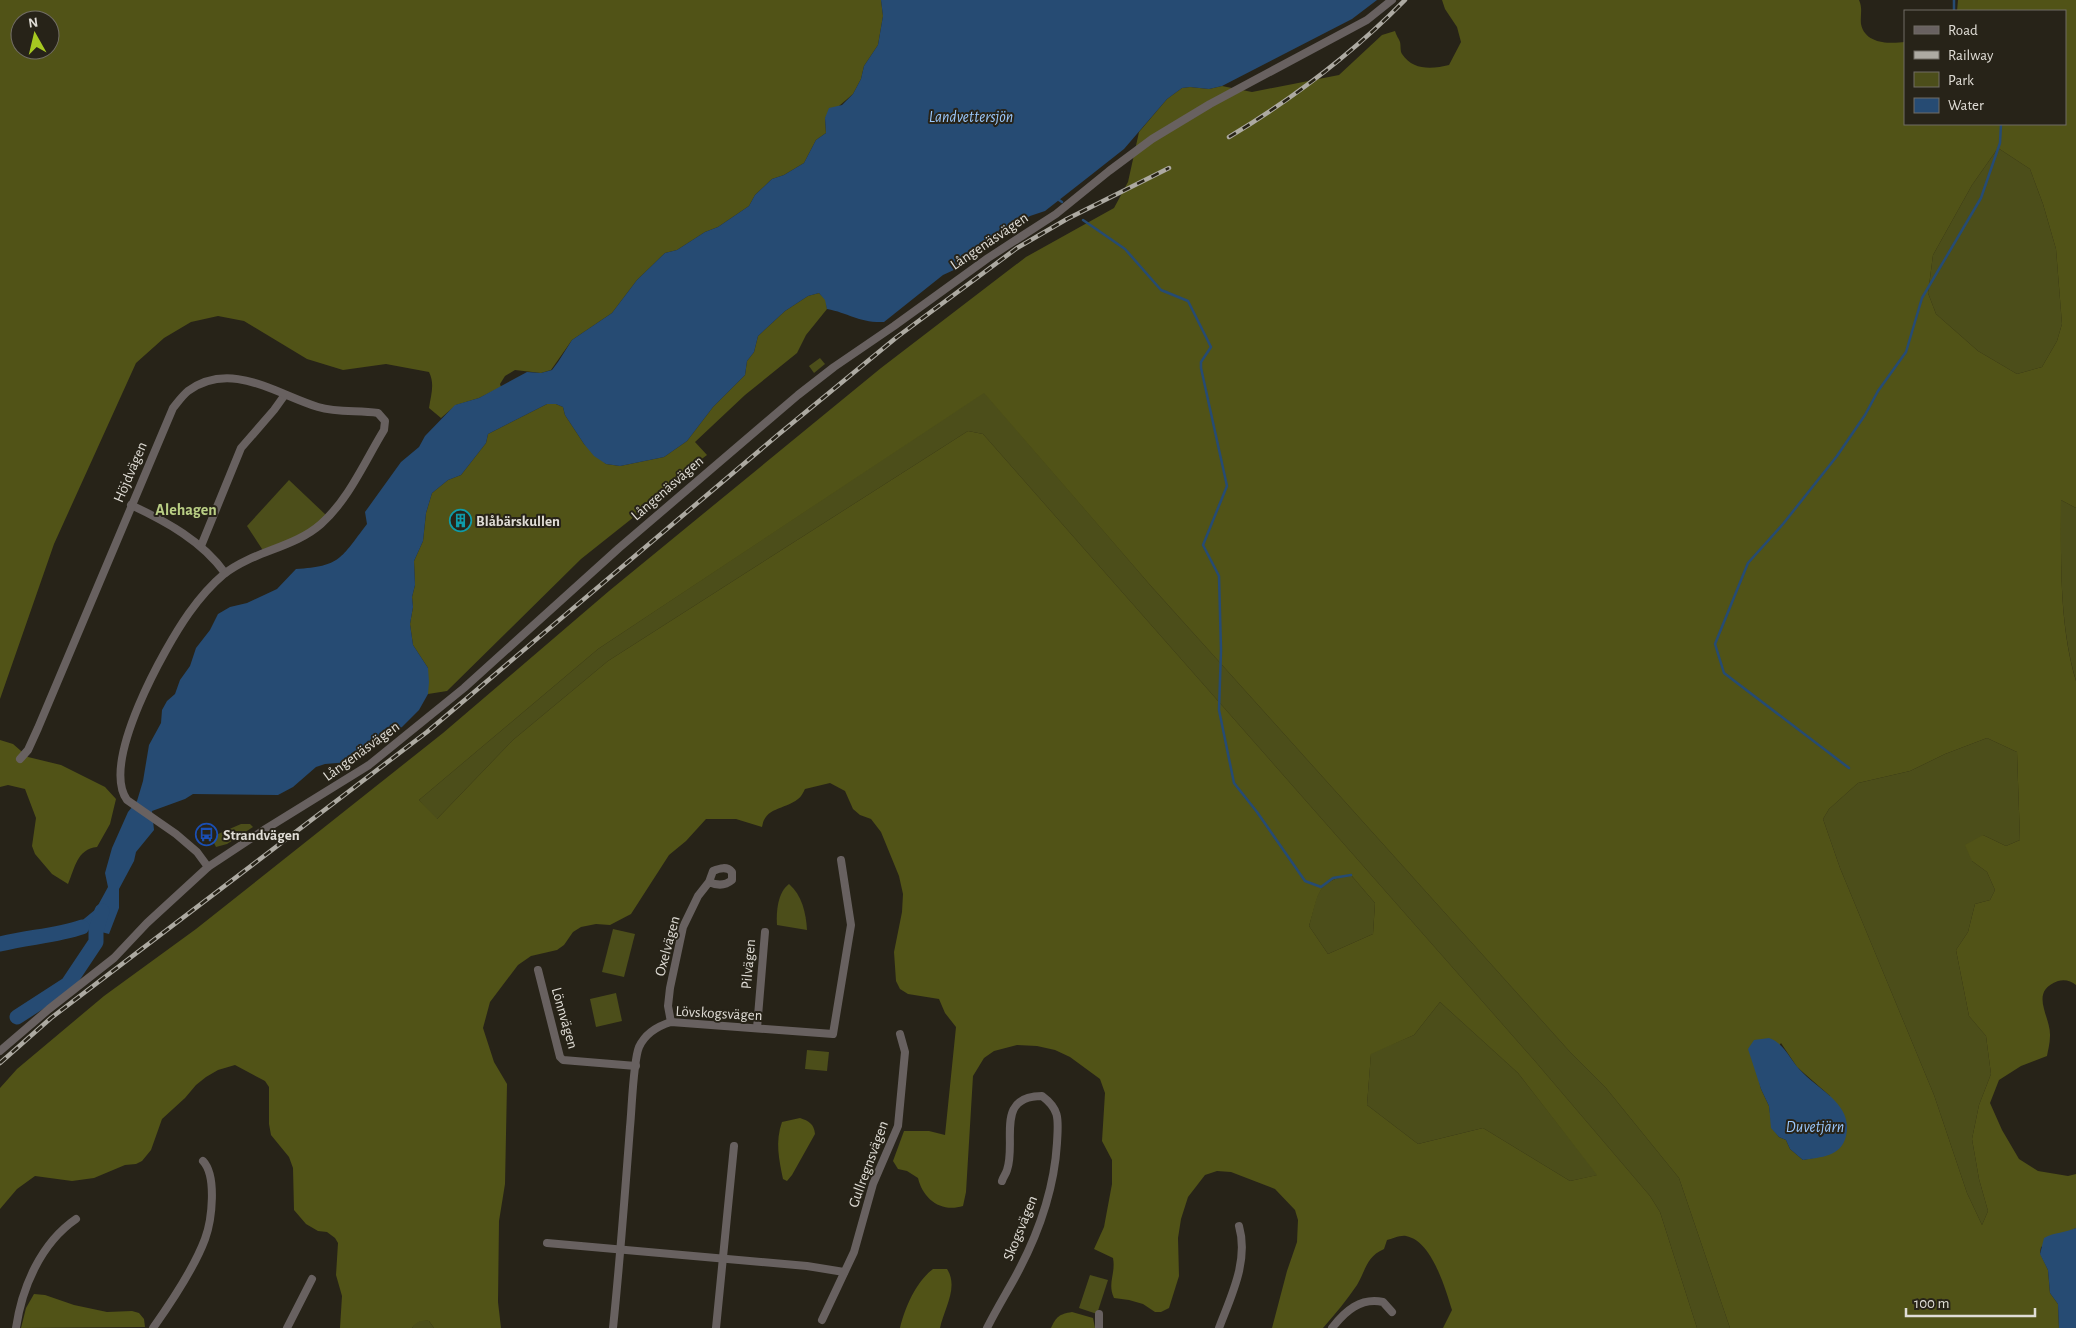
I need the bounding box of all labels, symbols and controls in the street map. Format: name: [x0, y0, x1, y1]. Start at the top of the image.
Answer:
north arrow: [10, 10, 60, 60]
legend: [1904, 10, 2066, 125]
text: N: [28, 16, 39, 31]
text: Road: [1948, 23, 1978, 38]
text: Railway: [1948, 48, 1994, 63]
text: Park: [1948, 73, 1974, 88]
text: Water: [1948, 98, 1984, 113]
water label: Landvettersjön: [929, 109, 1013, 126]
street label: Långenäsvägen: [948, 210, 1031, 273]
street label: Höjdvägen: [111, 440, 150, 505]
street label: Långenäsvägen: [628, 453, 706, 524]
district label: Alehagen: [155, 502, 217, 518]
building icon: Blåbärskullen: [448, 509, 472, 533]
place label: Blåbärskullen: [476, 514, 560, 529]
street label: Långenäsvägen: [320, 719, 402, 784]
bus stop icon: Strandvägen: [195, 823, 219, 847]
place label: Strandvägen: [223, 828, 300, 843]
street label: Oxelvägen: [652, 915, 683, 978]
street label: Pilvägen: [739, 938, 758, 990]
street label: Lönnvägen: [549, 986, 580, 1051]
street label: Lövskogsvägen: [675, 1004, 763, 1023]
street label: Gullregnsvägen: [846, 1119, 891, 1209]
water label: Duvetjärn: [1786, 1119, 1844, 1136]
street label: Skogsvägen: [1001, 1194, 1040, 1263]
scale bar: [1906, 1286, 2035, 1318]
text: 100 m: [1914, 1296, 1949, 1311]

